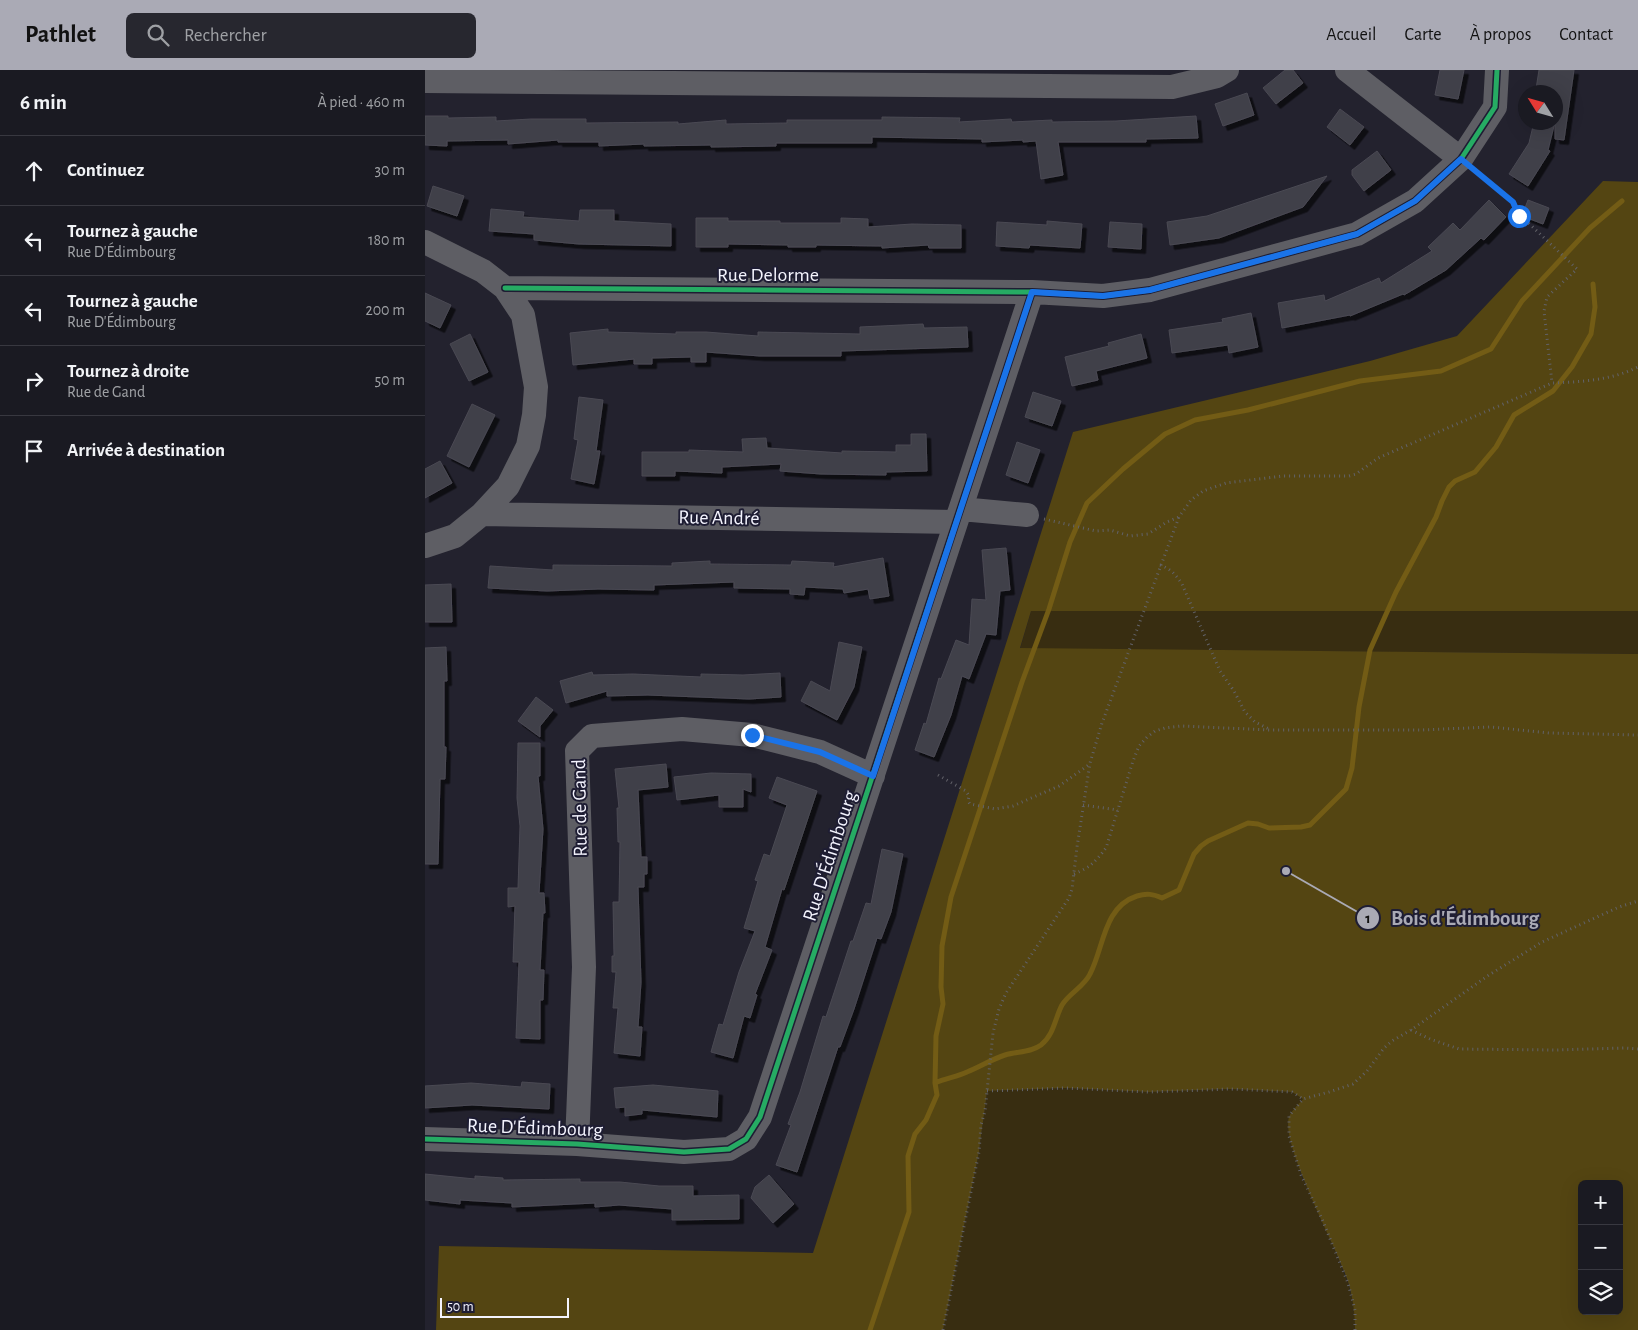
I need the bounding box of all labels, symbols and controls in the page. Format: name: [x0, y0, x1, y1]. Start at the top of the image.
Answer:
search box: [126, 13, 476, 58]
icon: search: [144, 21, 172, 49]
text: Pathlet: [25, 23, 96, 47]
text: Rechercher: [184, 26, 267, 45]
text: Accueil: [1326, 26, 1377, 44]
text: Carte: [1405, 26, 1442, 44]
text: À propos: [1470, 26, 1531, 44]
text: Contact: [1559, 26, 1613, 44]
north arrow: [1518, 85, 1563, 130]
text: 6 min: [20, 92, 67, 113]
text: À pied · 460 m: [317, 94, 405, 110]
icon: ahead: [20, 157, 48, 185]
text: Continuez: [67, 161, 144, 180]
text: 30 m: [375, 162, 405, 178]
route start: [1508, 205, 1531, 228]
text: Tournez à gauche: [67, 222, 198, 241]
icon: left: [20, 227, 48, 255]
text: 180 m: [368, 232, 405, 248]
text: Rue D'Édimbourg: [67, 244, 176, 260]
street label: Rue Delorme: [717, 265, 819, 285]
text: Tournez à gauche: [67, 292, 198, 311]
icon: left: [20, 297, 48, 325]
text: 200 m: [365, 302, 405, 318]
text: Rue D'Édimbourg: [67, 314, 176, 330]
text: Tournez à droite: [67, 362, 189, 381]
icon: right: [20, 367, 48, 395]
text: 50 m: [374, 372, 405, 388]
text: Rue de Gand: [67, 384, 145, 400]
icon: arrive: [20, 437, 48, 465]
text: Arrivée à destination: [67, 441, 225, 460]
street label: Rue André: [678, 507, 760, 529]
route end: [741, 724, 764, 747]
street label: Rue de Gand: [569, 759, 591, 857]
street label: Rue D'Édimbourg: [799, 788, 861, 924]
callout: Bois d'Édimbourg: [1356, 900, 1549, 936]
text: Bois d'Édimbourg: [1391, 905, 1540, 929]
text: 1: [1365, 911, 1371, 926]
street label: Rue D'Édimbourg: [467, 1115, 604, 1140]
map controls: [1578, 1180, 1623, 1315]
button: +: [1578, 1180, 1623, 1225]
button: −: [1578, 1225, 1623, 1270]
button: layers: [1578, 1270, 1623, 1315]
scale bar: [440, 1295, 569, 1318]
text: 50 m: [447, 1300, 474, 1314]

